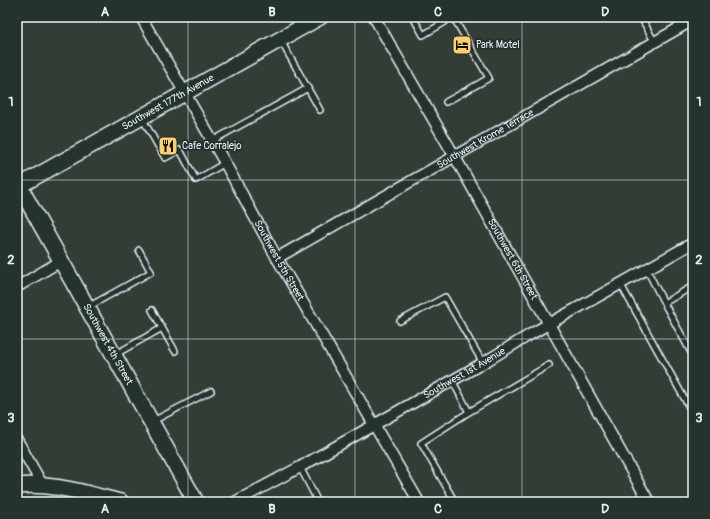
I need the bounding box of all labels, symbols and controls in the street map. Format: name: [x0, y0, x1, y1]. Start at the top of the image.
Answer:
text: A: [101, 4, 110, 20]
text: B: [268, 4, 276, 20]
text: C: [434, 4, 442, 20]
text: D: [601, 4, 609, 20]
hotel icon: Park Motel: [451, 34, 473, 56]
place label: Park Motel: [476, 39, 520, 51]
street label: Southwest 177th Avenue: [120, 72, 216, 133]
text: 1: [8, 94, 14, 110]
text: 1: [696, 94, 702, 110]
street label: Southwest Krome Terrace: [435, 106, 536, 171]
restaurant icon: Cafe Corralejo: [157, 135, 179, 157]
place label: Cafe Corralejo: [182, 140, 242, 152]
street label: Southwest 6th Street: [485, 216, 541, 303]
street label: Southwest 5th Street: [251, 218, 307, 304]
text: 2: [7, 252, 15, 268]
text: 2: [695, 252, 703, 268]
street label: Southwest 4th Street: [80, 302, 136, 388]
street label: Southwest 1st Avenue: [421, 345, 508, 402]
text: 3: [7, 410, 15, 426]
text: 3: [695, 410, 703, 426]
text: A: [101, 501, 110, 517]
text: B: [268, 501, 276, 517]
text: C: [434, 501, 442, 517]
text: D: [601, 501, 609, 517]

